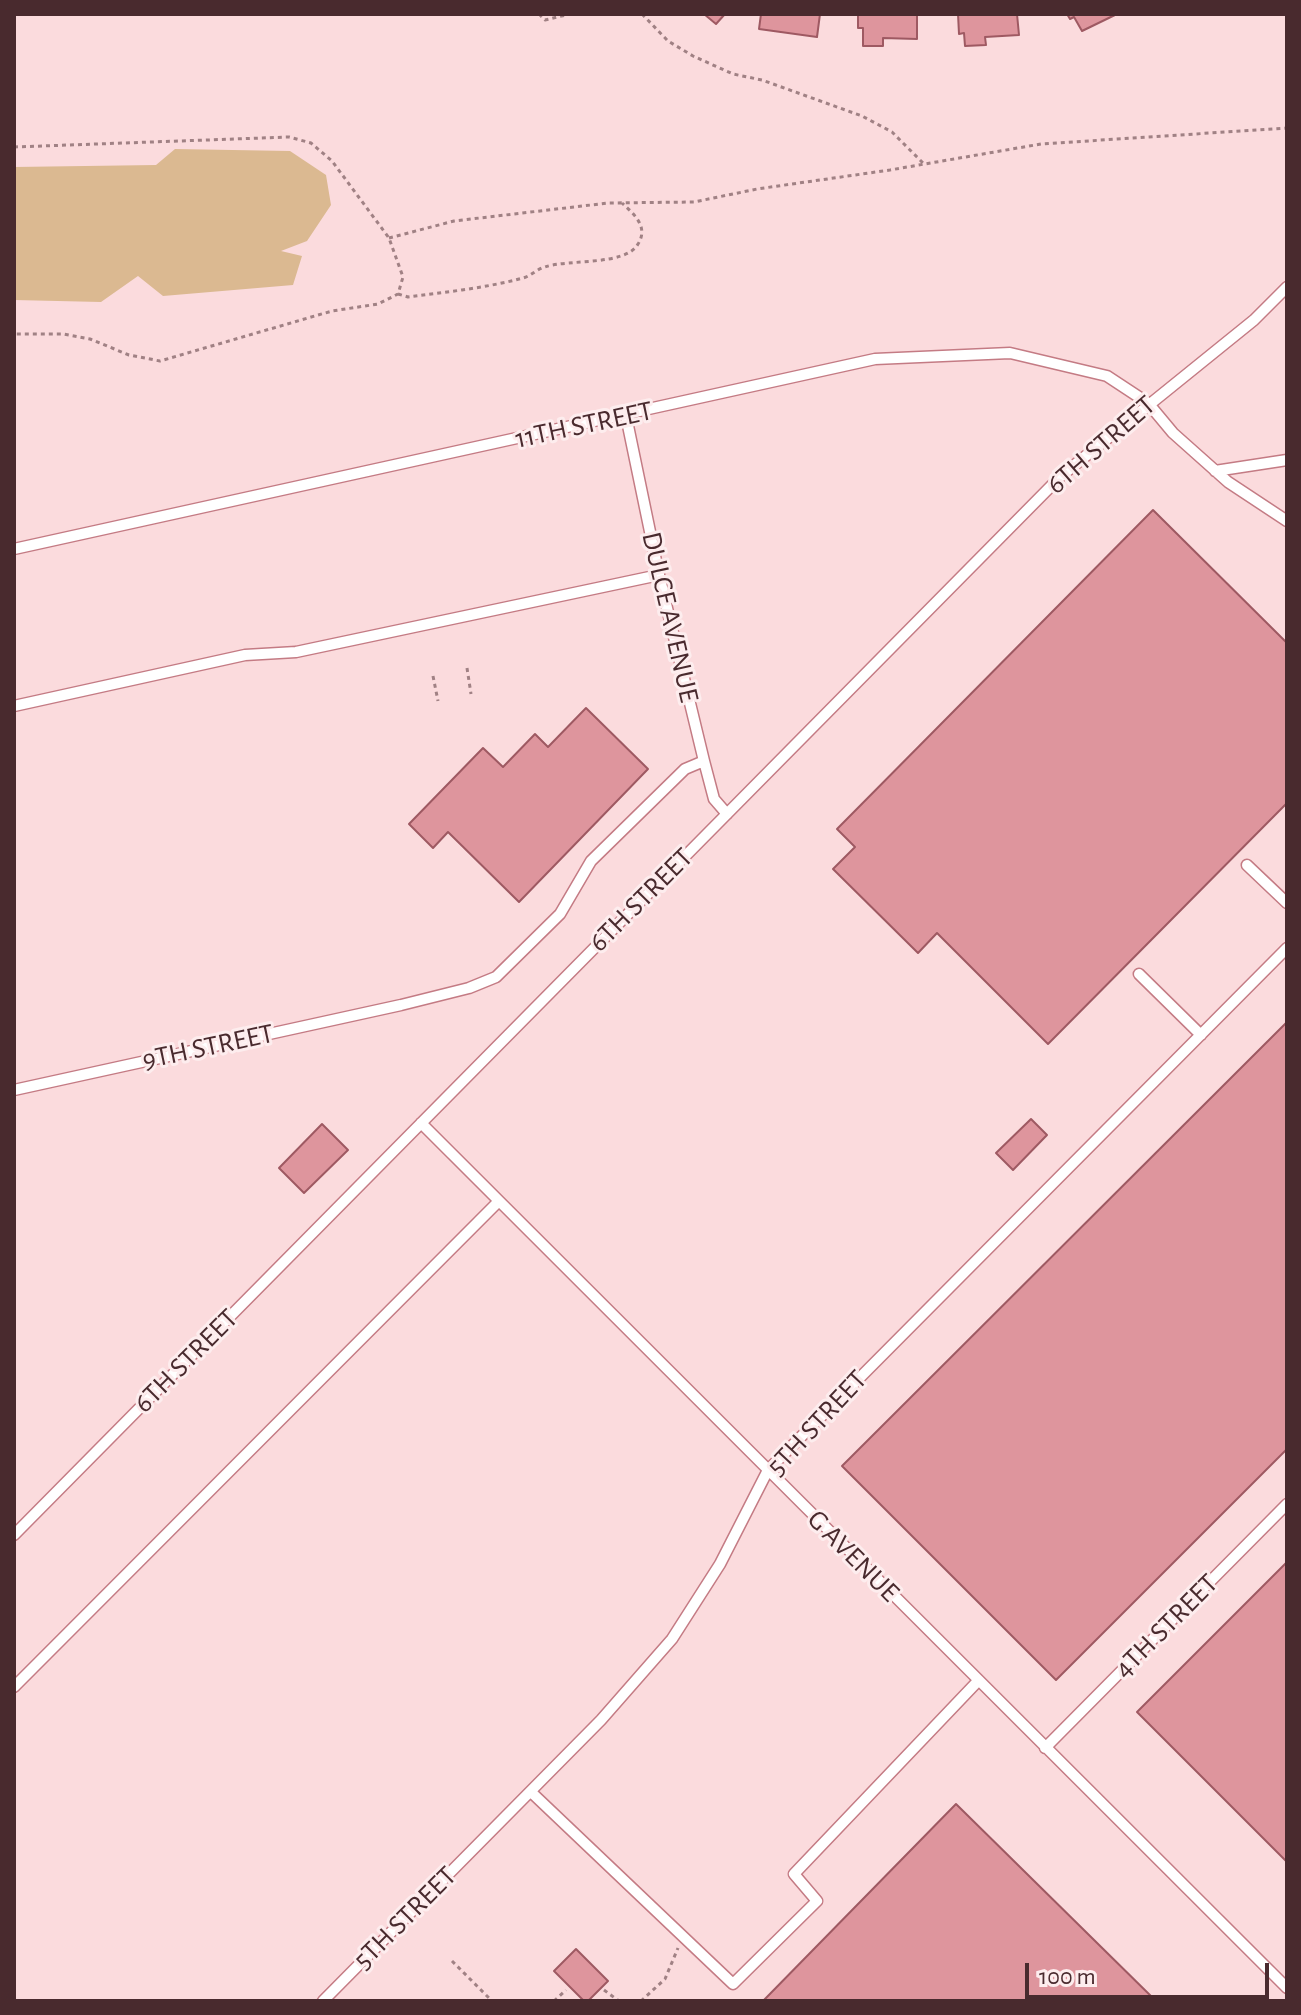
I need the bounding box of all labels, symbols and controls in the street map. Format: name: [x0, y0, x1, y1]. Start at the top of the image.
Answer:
street label: 6TH STREET: [1040, 389, 1162, 501]
street label: 11TH STREET: [512, 394, 656, 456]
street label: DULCE AVENUE: [634, 528, 706, 706]
street label: 6TH STREET: [582, 841, 700, 959]
street label: 9TH STREET: [139, 1017, 277, 1077]
street label: 6TH STREET: [127, 1302, 245, 1420]
street label: 5TH STREET: [760, 1363, 874, 1483]
street label: G AVENUE: [800, 1503, 906, 1609]
street label: 4TH STREET: [1107, 1567, 1225, 1685]
street label: 5TH STREET: [346, 1859, 464, 1977]
scale bar: [1029, 1947, 1273, 1997]
text: 100 m: [1039, 1965, 1096, 1989]

